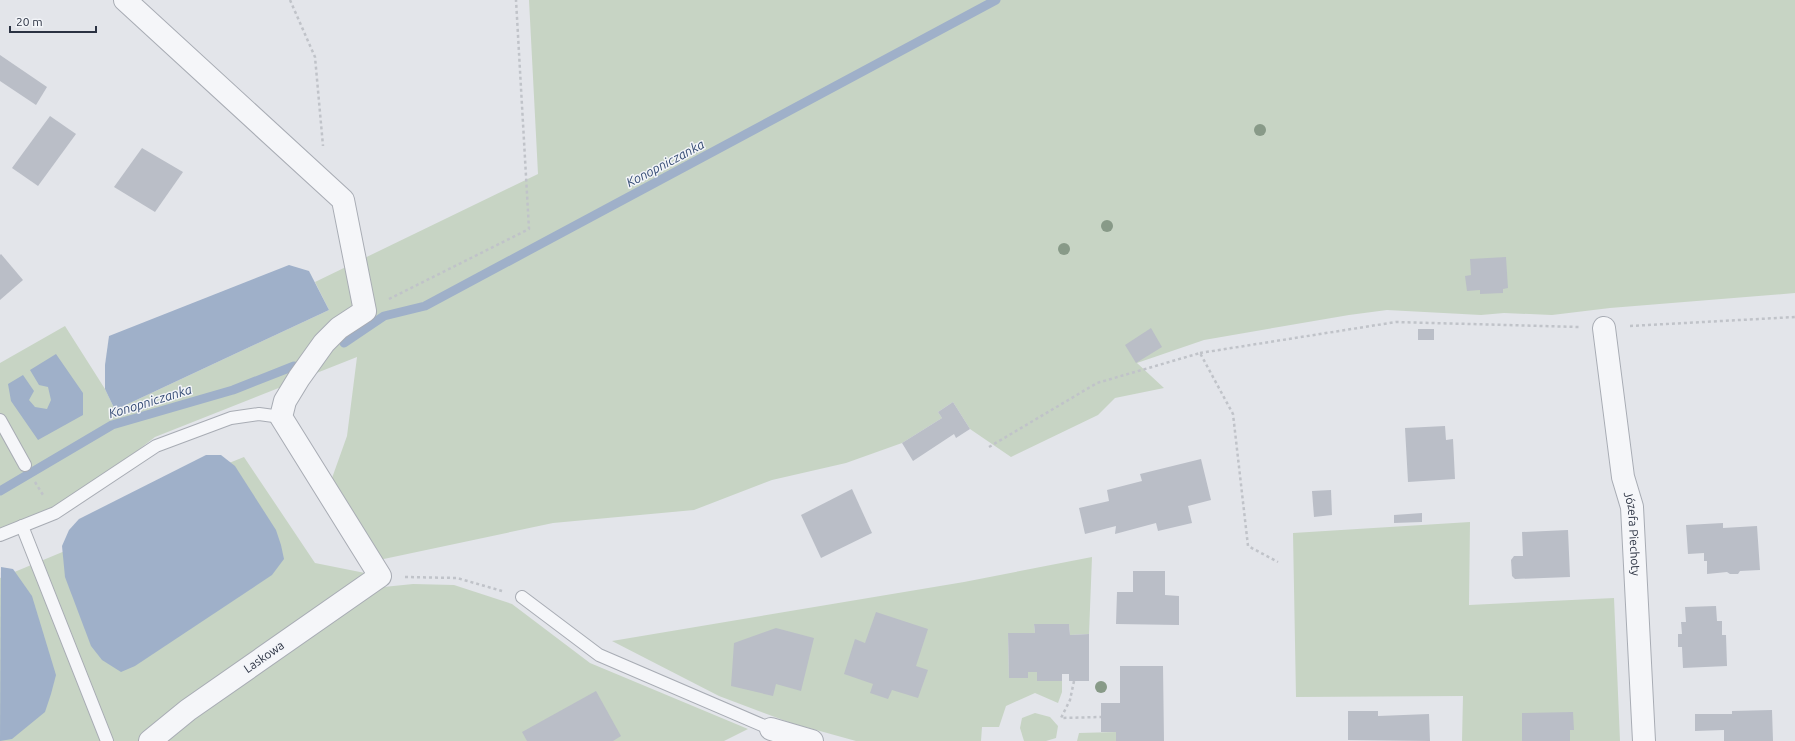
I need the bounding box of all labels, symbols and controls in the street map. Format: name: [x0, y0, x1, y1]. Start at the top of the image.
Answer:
scale bar: [10, 8, 96, 34]
text: 20 m: [16, 15, 43, 28]
water label: Konopniczanka: [624, 137, 706, 189]
water label: Konopniczanka: [107, 382, 193, 420]
street label: Józefa Piechoty: [1622, 490, 1643, 576]
street label: Laskowa: [241, 638, 286, 675]

